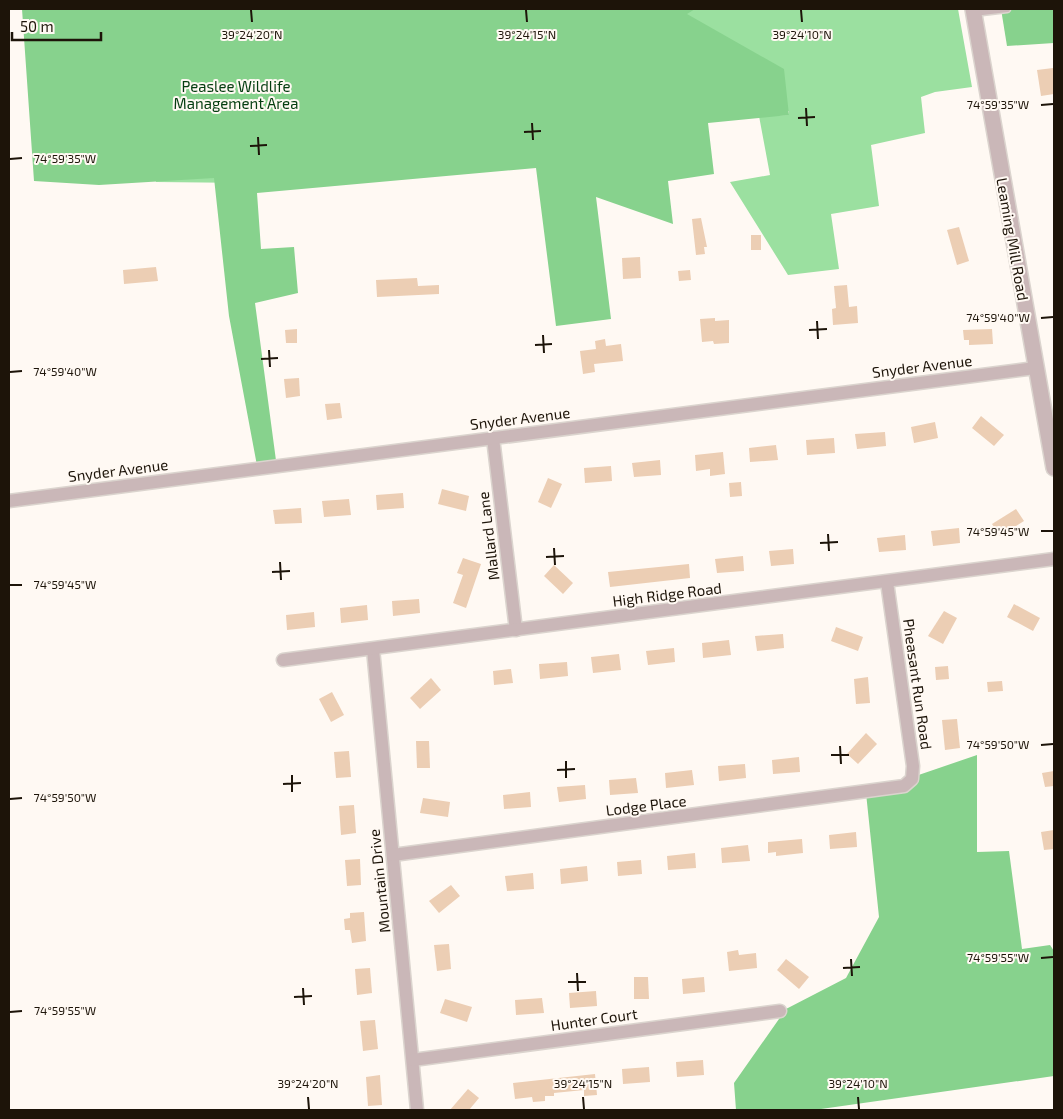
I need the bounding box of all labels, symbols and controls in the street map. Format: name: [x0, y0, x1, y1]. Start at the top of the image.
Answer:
scale bar: [12, 10, 101, 42]
text: 50 m: [20, 17, 54, 35]
text: 39°24'20"N: [221, 27, 283, 41]
text: 39°24'15"N: [498, 27, 556, 41]
text: 39°24'10"N: [772, 27, 832, 41]
park label: Peaslee Wildlife Management Area: [174, 77, 298, 112]
text: 74°59'35"W: [967, 97, 1029, 111]
text: 74°59'35"W: [34, 151, 96, 165]
street label: Leaming Mill Road: [993, 176, 1033, 302]
text: 74°59'40"W: [966, 310, 1030, 324]
street label: Snyder Avenue: [871, 351, 973, 381]
text: 74°59'40"W: [33, 364, 97, 378]
street label: Snyder Avenue: [469, 403, 571, 433]
street label: Snyder Avenue: [67, 455, 169, 485]
street label: Mallard Lane: [474, 491, 502, 581]
text: 74°59'45"W: [967, 524, 1029, 538]
text: 74°59'45"W: [34, 577, 96, 591]
street label: High Ridge Road: [611, 578, 723, 610]
street label: Pheasant Run Road: [900, 617, 936, 751]
text: 74°59'50"W: [967, 737, 1029, 751]
text: 74°59'50"W: [34, 790, 96, 804]
street label: Lodge Place: [605, 791, 687, 819]
street label: Mountain Drive: [365, 828, 393, 934]
text: 74°59'55"W: [967, 950, 1029, 964]
text: 74°59'55"W: [34, 1003, 96, 1017]
street label: Hunter Court: [549, 1004, 639, 1034]
text: 39°24'20"N: [277, 1076, 339, 1090]
text: 39°24'15"N: [554, 1076, 612, 1090]
text: 39°24'10"N: [828, 1076, 888, 1090]

